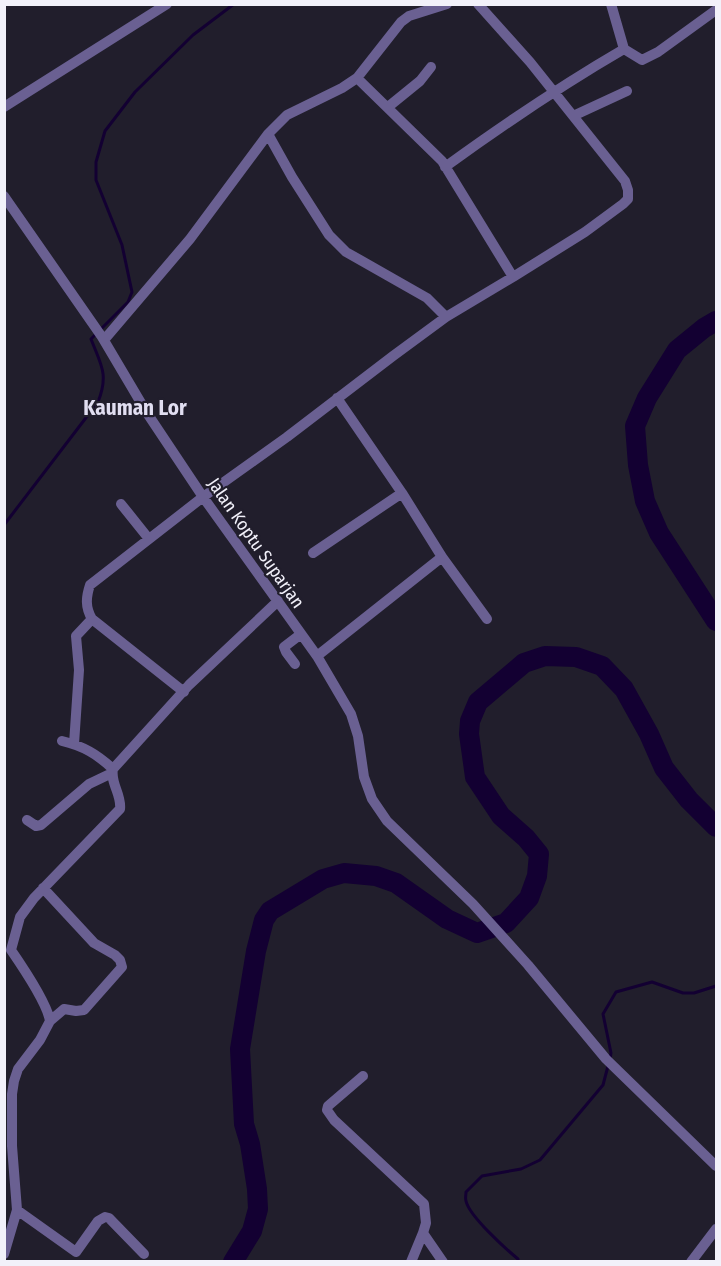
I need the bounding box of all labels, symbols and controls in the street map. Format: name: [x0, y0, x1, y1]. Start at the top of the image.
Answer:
district label: Kauman Lor: [83, 395, 187, 421]
street label: Jalan Koptu Suparjan: [203, 474, 309, 612]

